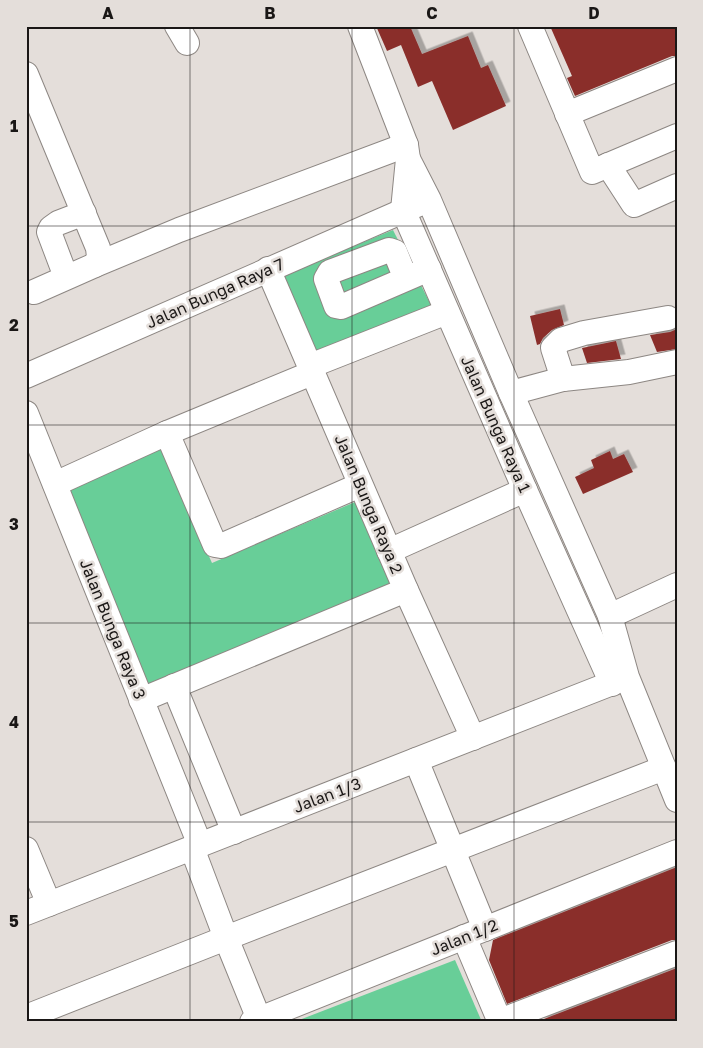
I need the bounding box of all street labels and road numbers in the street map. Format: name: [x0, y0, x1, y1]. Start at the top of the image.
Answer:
street label: Jalan Bunga Raya 7: [143, 254, 287, 332]
street label: Jalan Bunga Raya 1: [457, 352, 535, 496]
street label: Jalan Bunga Raya 2: [331, 431, 407, 577]
street label: Jalan Bunga Raya 3: [76, 556, 150, 702]
street label: Jalan 1/3: [290, 773, 364, 817]
street label: Jalan 1/2: [428, 914, 500, 960]

